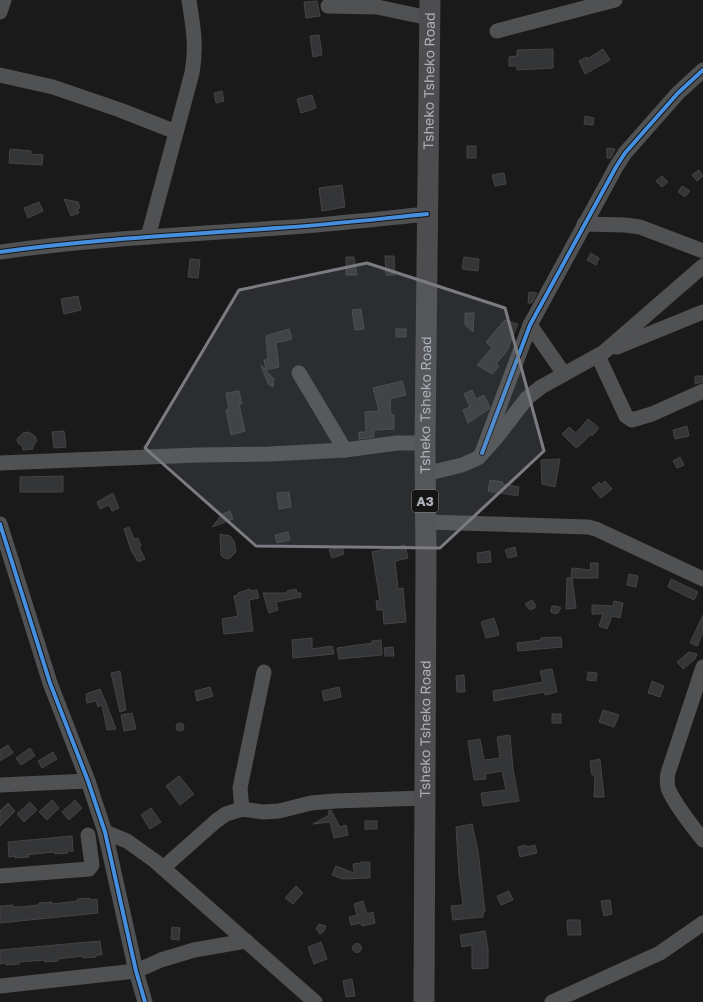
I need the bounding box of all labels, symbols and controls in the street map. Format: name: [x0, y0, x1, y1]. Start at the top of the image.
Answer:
street label: Tsheko Tsheko Road: [419, 12, 438, 150]
street label: Tsheko Tsheko Road: [416, 336, 434, 474]
road number: A3: [412, 490, 438, 512]
street label: Tsheko Tsheko Road: [416, 660, 434, 798]

